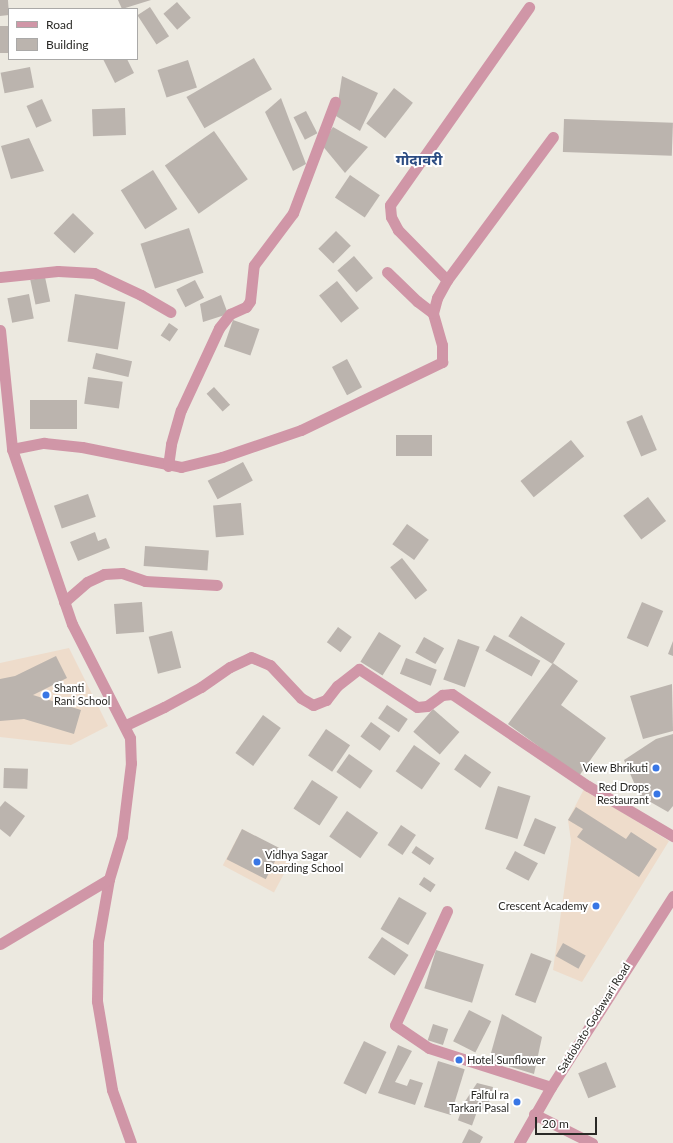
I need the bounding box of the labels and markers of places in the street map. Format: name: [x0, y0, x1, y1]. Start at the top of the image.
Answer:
place label: Shanti Rani School: [54, 682, 110, 708]
marker: Shanti Rani School: [41, 690, 51, 700]
place label: View Bhrikuti: [582, 761, 648, 775]
marker: View Bhrikuti: [651, 763, 661, 773]
place label: Red Drops Restaurant: [597, 781, 649, 807]
marker: Red Drops Restaurant: [652, 789, 662, 799]
place label: Vidhya Sagar Boarding School: [265, 849, 343, 875]
marker: Vidhya Sagar Boarding School: [252, 857, 262, 867]
place label: Crescent Academy: [498, 899, 588, 913]
marker: Crescent Academy: [591, 901, 601, 911]
place label: Hotel Sunflower: [467, 1053, 546, 1067]
marker: Hotel Sunflower: [454, 1055, 464, 1065]
place label: Falful ra Tarkari Pasal: [449, 1089, 509, 1115]
marker: Falful ra Tarkari Pasal: [512, 1097, 522, 1107]

